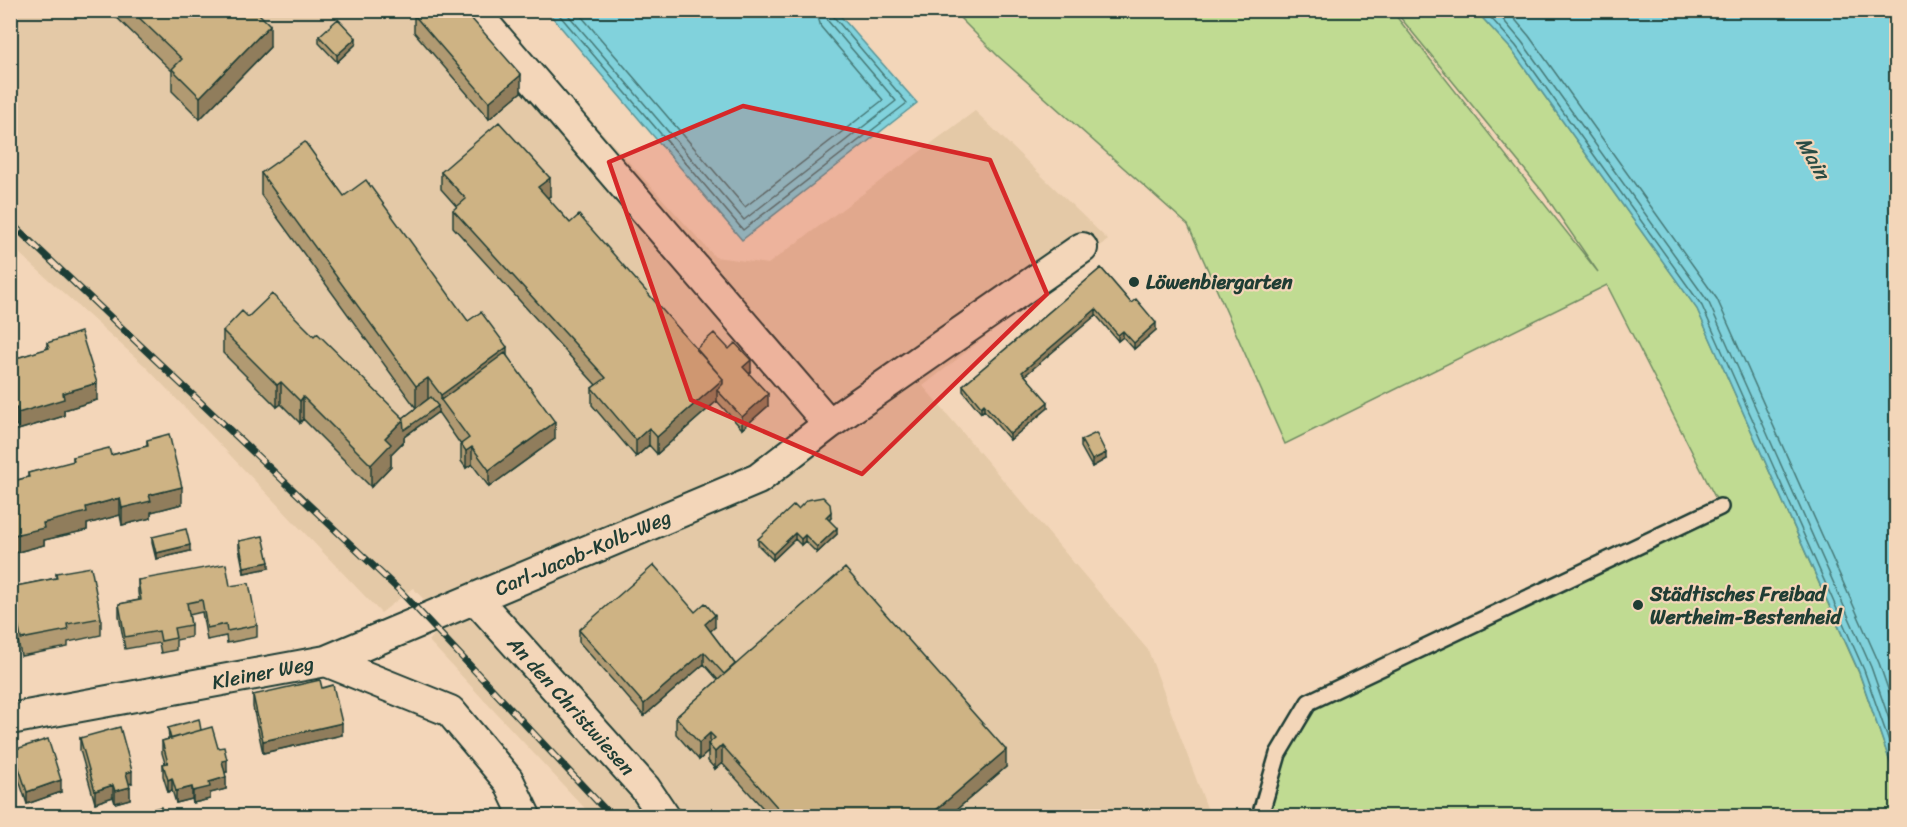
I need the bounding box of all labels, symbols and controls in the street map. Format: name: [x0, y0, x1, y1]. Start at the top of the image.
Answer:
water label: Main: [1785, 129, 1842, 189]
place label: Löwenbiergarten: [1146, 265, 1293, 300]
marker: Löwenbiergarten: [1127, 275, 1141, 289]
street label: Carl-Jacob-Kolb-Weg: [489, 500, 677, 606]
place label: Städtisches Freibad Wertheim-Bestenheid: [1649, 577, 1843, 635]
marker: Städtisches Freibad Wertheim-Bestenheid: [1631, 598, 1645, 612]
street label: An den Christwiesen: [498, 627, 644, 784]
street label: Kleiner Weg: [209, 646, 317, 700]

